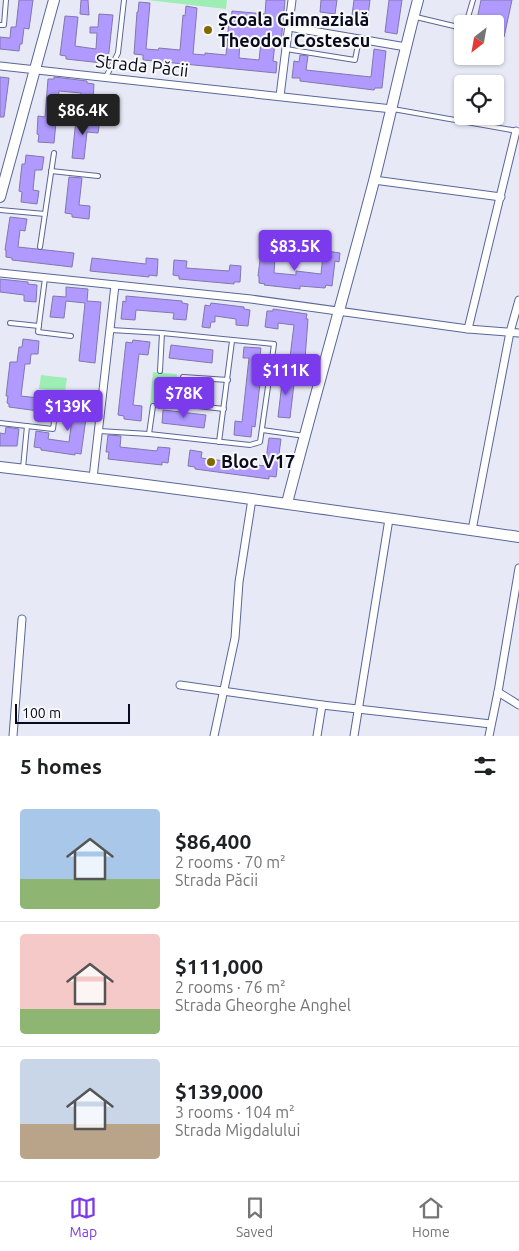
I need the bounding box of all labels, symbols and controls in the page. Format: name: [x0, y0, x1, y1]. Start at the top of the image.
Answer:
place label: Școala Gimnazială Theodor Costescu: [218, 9, 370, 50]
north arrow: [454, 15, 504, 65]
map controls: [454, 15, 504, 125]
marker: Școala Gimnazială Theodor Costescu: [202, 24, 214, 36]
street label: Strada Păcii: [95, 50, 190, 80]
button: locate: [454, 75, 504, 125]
pin: $86.4K: [42, 94, 124, 136]
text: $86.4K: [58, 101, 108, 119]
pin: $83.5K: [254, 230, 336, 272]
text: $83.5K: [270, 237, 320, 255]
pin: $111K: [251, 354, 321, 396]
text: $111K: [263, 361, 309, 379]
pin: $78K: [154, 376, 214, 419]
text: $78K: [165, 384, 203, 402]
pin: $139K: [33, 390, 103, 432]
text: $139K: [45, 397, 91, 415]
place label: Bloc V17: [221, 451, 295, 471]
marker: Bloc V17: [205, 456, 217, 468]
scale bar: [15, 701, 130, 724]
text: 100 m: [22, 705, 61, 721]
icon: filters: [471, 752, 499, 780]
text: 5 homes: [20, 754, 102, 778]
icon: home: [60, 829, 120, 889]
text: $86,400: [175, 829, 251, 853]
text: 2 rooms · 70 m²: [175, 853, 286, 871]
text: Strada Păcii: [175, 871, 258, 889]
icon: home: [60, 954, 120, 1014]
text: $111,000: [175, 954, 263, 978]
text: 2 rooms · 76 m²: [175, 978, 286, 996]
text: Strada Gheorghe Anghel: [175, 996, 351, 1014]
icon: home: [60, 1079, 120, 1139]
text: $139,000: [175, 1079, 263, 1103]
text: 3 rooms · 104 m²: [175, 1103, 295, 1121]
text: Strada Migdalului: [175, 1121, 300, 1139]
tab: Map: [69, 1194, 97, 1240]
tab: Saved: [236, 1194, 273, 1240]
tab: Home: [412, 1194, 450, 1240]

